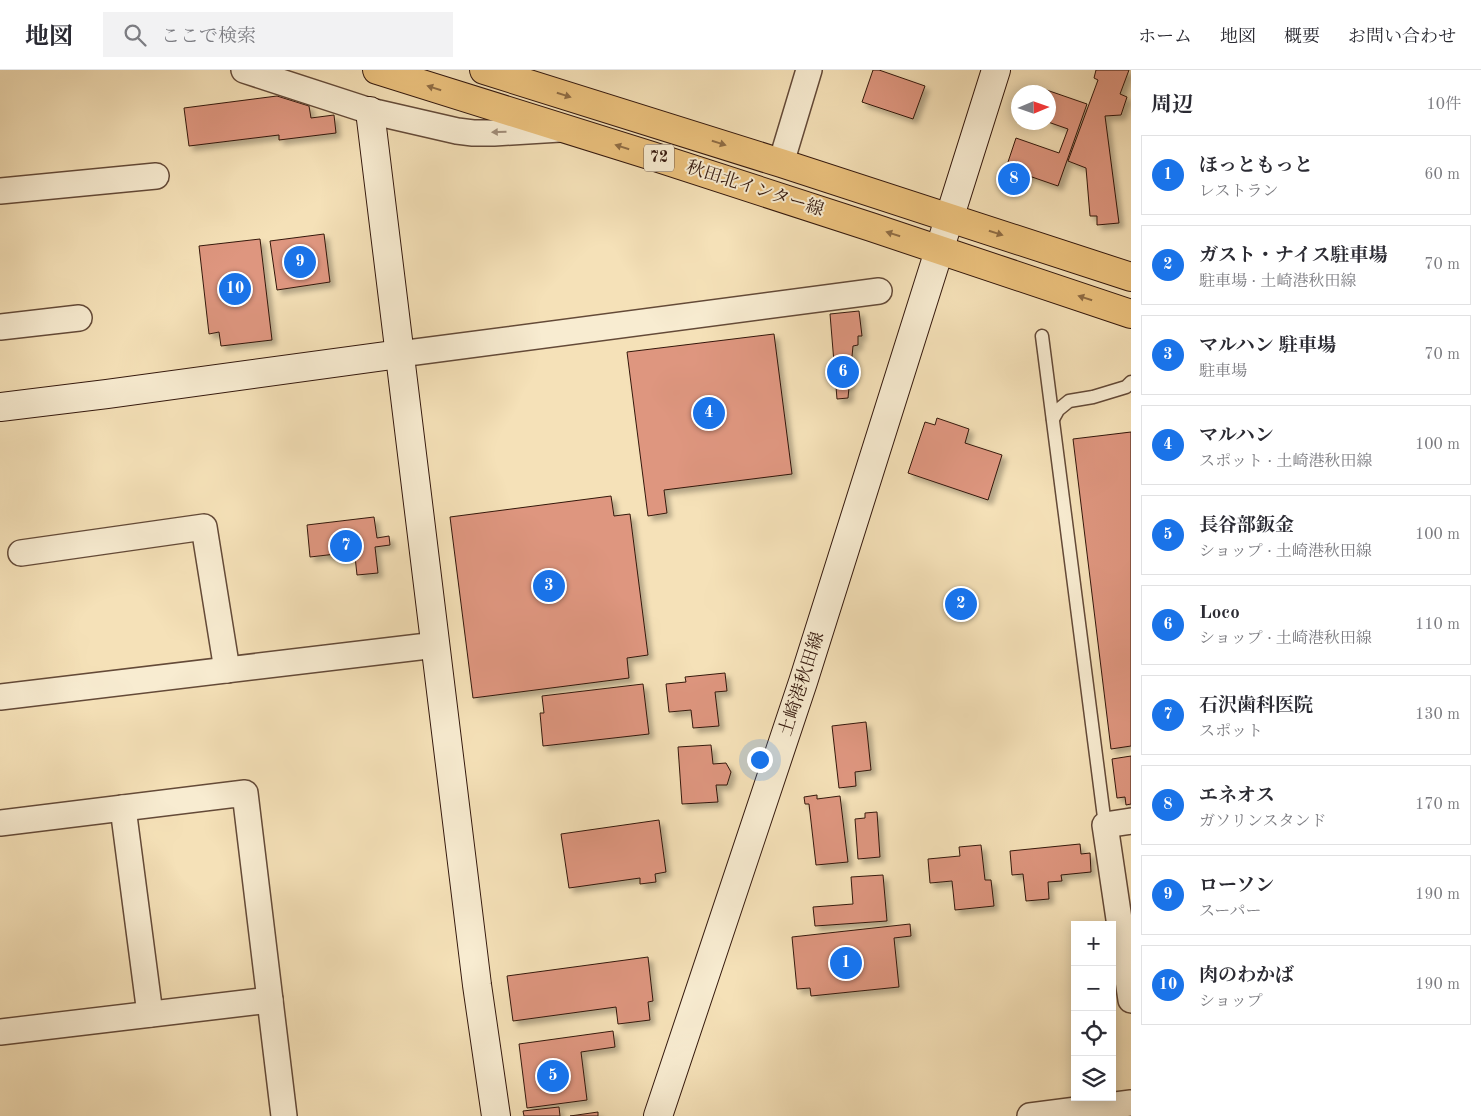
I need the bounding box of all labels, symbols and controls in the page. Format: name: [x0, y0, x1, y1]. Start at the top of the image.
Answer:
search box: [103, 12, 453, 57]
icon: search: [121, 21, 149, 49]
text: 地図: [25, 26, 73, 50]
text: ここで検索: [161, 28, 256, 47]
text: ホーム: [1138, 28, 1192, 46]
text: 地図: [1220, 28, 1256, 46]
text: 概要: [1284, 28, 1320, 46]
text: お問い合わせ: [1348, 28, 1456, 46]
one-way arrow: [426, 83, 441, 91]
north arrow: [1011, 85, 1056, 130]
one-way arrow: [556, 92, 571, 100]
text: 周辺: [1151, 95, 1193, 116]
text: 10件: [1426, 97, 1461, 113]
one-way arrow: [490, 129, 506, 137]
one-way arrow: [712, 140, 727, 148]
one-way arrow: [614, 142, 629, 150]
road number: 72: [644, 145, 674, 172]
street label: 秋田北インター線: [684, 156, 827, 220]
text: ほっともっと: [1199, 157, 1313, 176]
pin: 8: [998, 160, 1030, 198]
text: 1: [1163, 167, 1173, 183]
text: 60 m: [1424, 167, 1460, 183]
text: レストラン: [1199, 184, 1279, 200]
one-way arrow: [886, 230, 901, 237]
one-way arrow: [988, 230, 1003, 237]
pin: 9: [284, 243, 316, 281]
text: ガスト・ナイス駐車場: [1199, 247, 1387, 266]
text: 2: [1163, 257, 1173, 273]
text: 70 m: [1424, 257, 1460, 273]
pin: 10: [219, 270, 251, 308]
text: 駐車場 · 土崎港秋田線: [1199, 274, 1356, 290]
one-way arrow: [1077, 294, 1092, 302]
text: マルハン 駐車場: [1199, 337, 1336, 356]
text: 3: [1163, 347, 1173, 363]
text: 70 m: [1424, 347, 1460, 363]
pin: 6: [827, 353, 859, 391]
text: 駐車場: [1199, 364, 1247, 380]
pin: 4: [693, 394, 725, 432]
text: マルハン: [1199, 427, 1274, 446]
text: 4: [1163, 437, 1173, 453]
text: 100 m: [1415, 437, 1460, 453]
text: スポット · 土崎港秋田線: [1199, 454, 1372, 470]
text: 長谷部鈑金: [1199, 517, 1294, 536]
pin: 7: [330, 527, 362, 565]
text: 5: [1163, 527, 1173, 543]
text: 100 m: [1415, 527, 1460, 543]
text: ショップ · 土崎港秋田線: [1199, 544, 1372, 560]
pin: 3: [533, 567, 565, 605]
pin: 2: [945, 585, 977, 623]
text: Loco: [1199, 604, 1240, 623]
text: 6: [1163, 617, 1173, 633]
text: 110 m: [1415, 617, 1460, 633]
street label: 土崎港秋田線: [775, 629, 827, 738]
text: ショップ · 土崎港秋田線: [1199, 631, 1372, 647]
text: 石沢歯科医院: [1199, 697, 1313, 716]
text: 7: [1163, 707, 1173, 723]
text: 130 m: [1415, 707, 1460, 723]
text: スポット: [1199, 724, 1263, 740]
your location: [747, 747, 773, 773]
text: エネオス: [1199, 787, 1275, 806]
text: 8: [1163, 797, 1173, 813]
text: 170 m: [1415, 797, 1460, 813]
text: ガソリンスタンド: [1199, 814, 1327, 830]
text: ローソン: [1199, 877, 1274, 896]
text: 9: [1163, 887, 1173, 903]
text: 190 m: [1415, 887, 1460, 903]
text: スーパー: [1199, 904, 1261, 920]
map controls: [1071, 921, 1116, 1101]
button: +: [1071, 921, 1116, 966]
pin: 1: [830, 944, 862, 982]
button: −: [1071, 966, 1116, 1011]
text: 肉のわかば: [1199, 967, 1294, 986]
text: 10: [1159, 977, 1177, 993]
text: 190 m: [1415, 977, 1460, 993]
text: ショップ: [1199, 994, 1263, 1010]
button: locate: [1071, 1011, 1116, 1056]
button: layers: [1071, 1056, 1116, 1101]
pin: 5: [537, 1057, 569, 1095]

